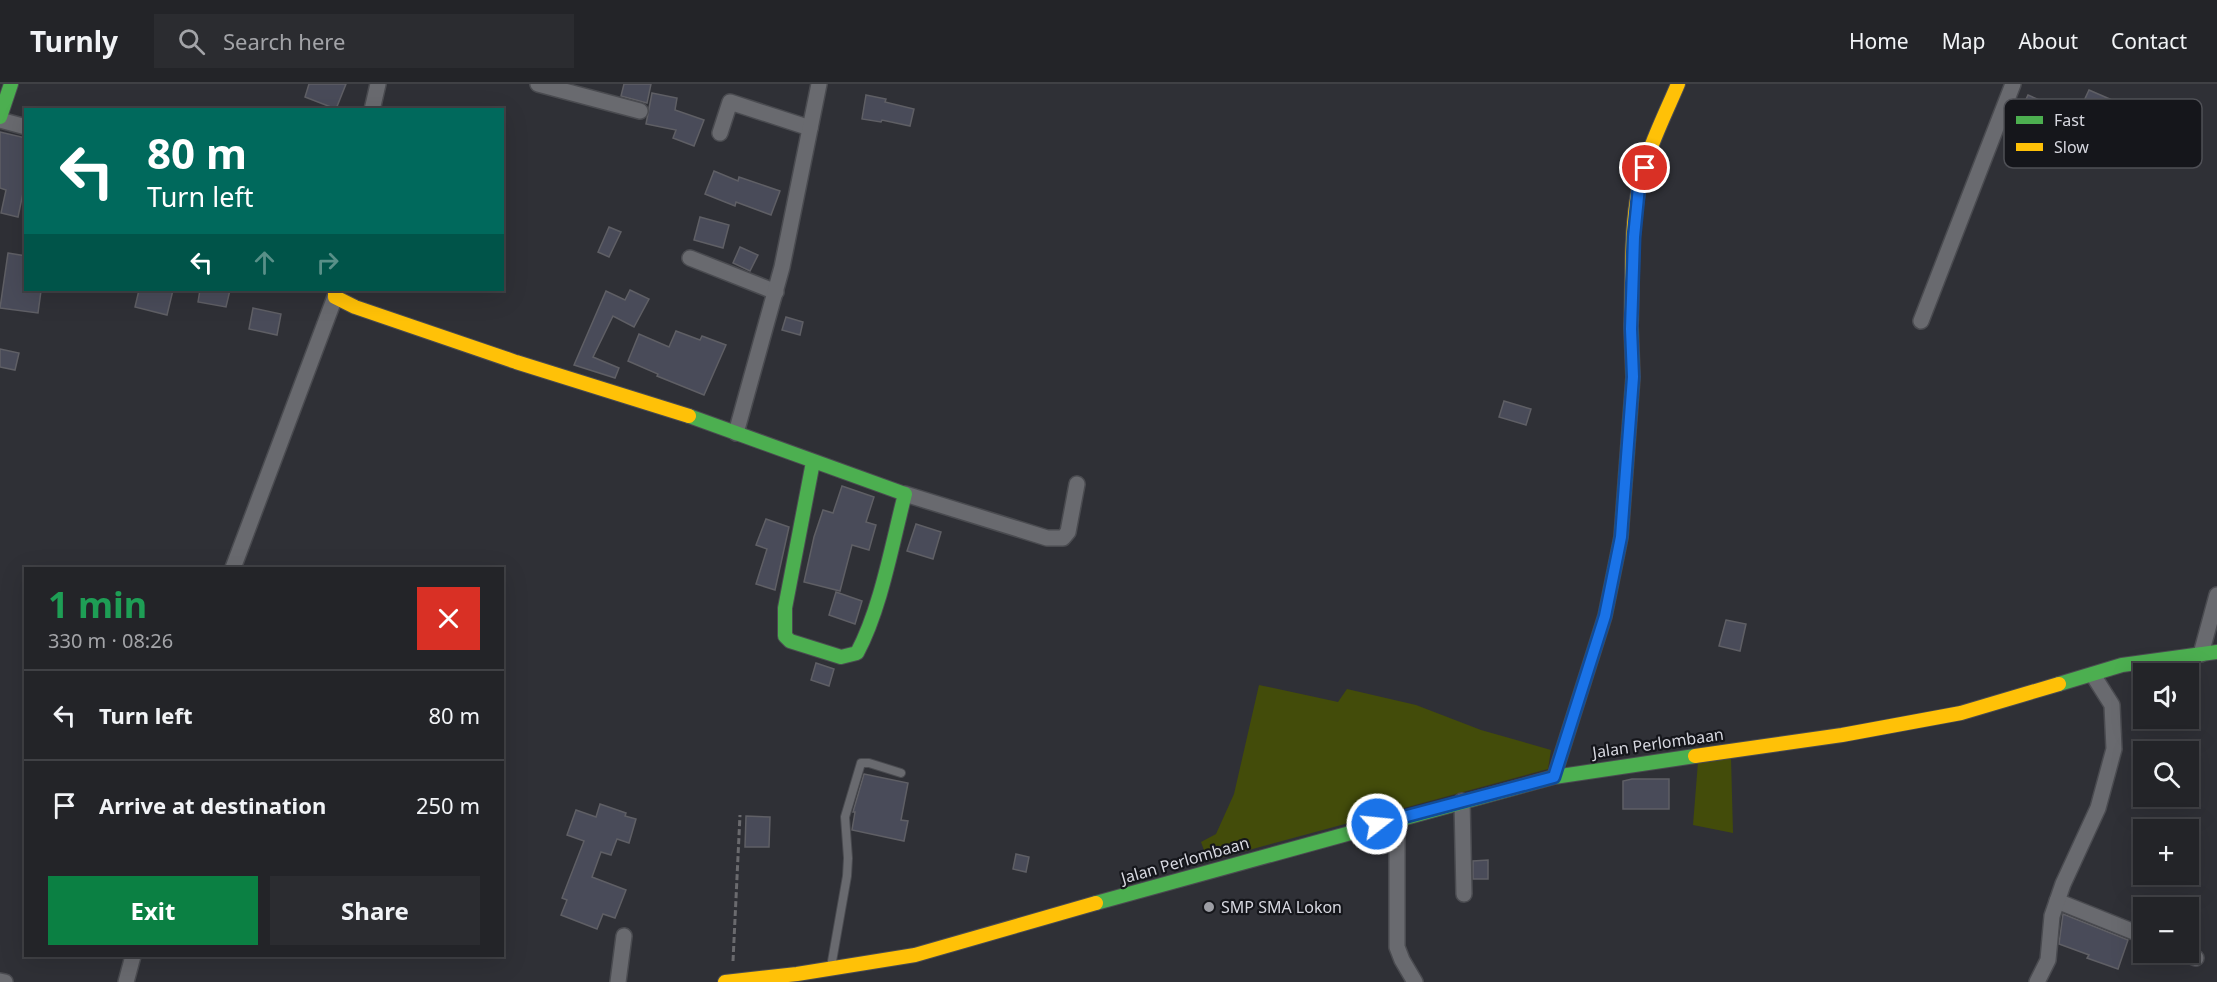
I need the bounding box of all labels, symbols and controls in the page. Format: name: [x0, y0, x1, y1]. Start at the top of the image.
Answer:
search box: [154, 14, 574, 68]
text: Turnly: [30, 22, 118, 60]
icon: search: [175, 25, 208, 58]
text: Search here: [223, 26, 345, 56]
text: Home: [1849, 27, 1909, 55]
text: Map: [1942, 27, 1985, 55]
text: About: [2018, 27, 2078, 55]
text: Contact: [2111, 27, 2187, 55]
legend: [2004, 99, 2202, 168]
text: Fast: [2054, 109, 2085, 131]
text: 80 m: [147, 124, 247, 181]
icon: left: [48, 132, 126, 210]
text: Slow: [2054, 136, 2089, 158]
pin: [1619, 142, 1670, 193]
icon: arrive: [1628, 151, 1661, 184]
text: Turn left: [147, 178, 253, 215]
icon: left: [185, 246, 218, 279]
icon: ahead: [248, 246, 281, 279]
icon: right: [311, 246, 344, 279]
text: 1 min: [48, 580, 147, 629]
button: close: [417, 587, 480, 650]
text: 330 m · 08:26: [48, 627, 173, 654]
map controls: [2133, 663, 2199, 963]
button: sound: [2133, 663, 2199, 729]
icon: left: [48, 699, 81, 732]
text: Turn left: [99, 700, 193, 730]
text: 80 m: [429, 700, 480, 730]
street label: Jalan Perlombaan: [1589, 723, 1725, 763]
button: search: [2133, 741, 2199, 807]
icon: arrive: [48, 789, 81, 822]
text: Arrive at destination: [99, 790, 326, 820]
text: 250 m: [416, 790, 480, 820]
position arrow: [1345, 792, 1409, 856]
button: +: [2133, 819, 2199, 885]
street label: Jalan Perlombaan: [1116, 831, 1252, 889]
button: Exit: [48, 876, 258, 945]
button: Share: [270, 876, 480, 945]
place label: SMP SMA Lokon: [1221, 896, 1342, 918]
button: −: [2133, 897, 2199, 963]
marker: SMP SMA Lokon: [1202, 900, 1216, 914]

